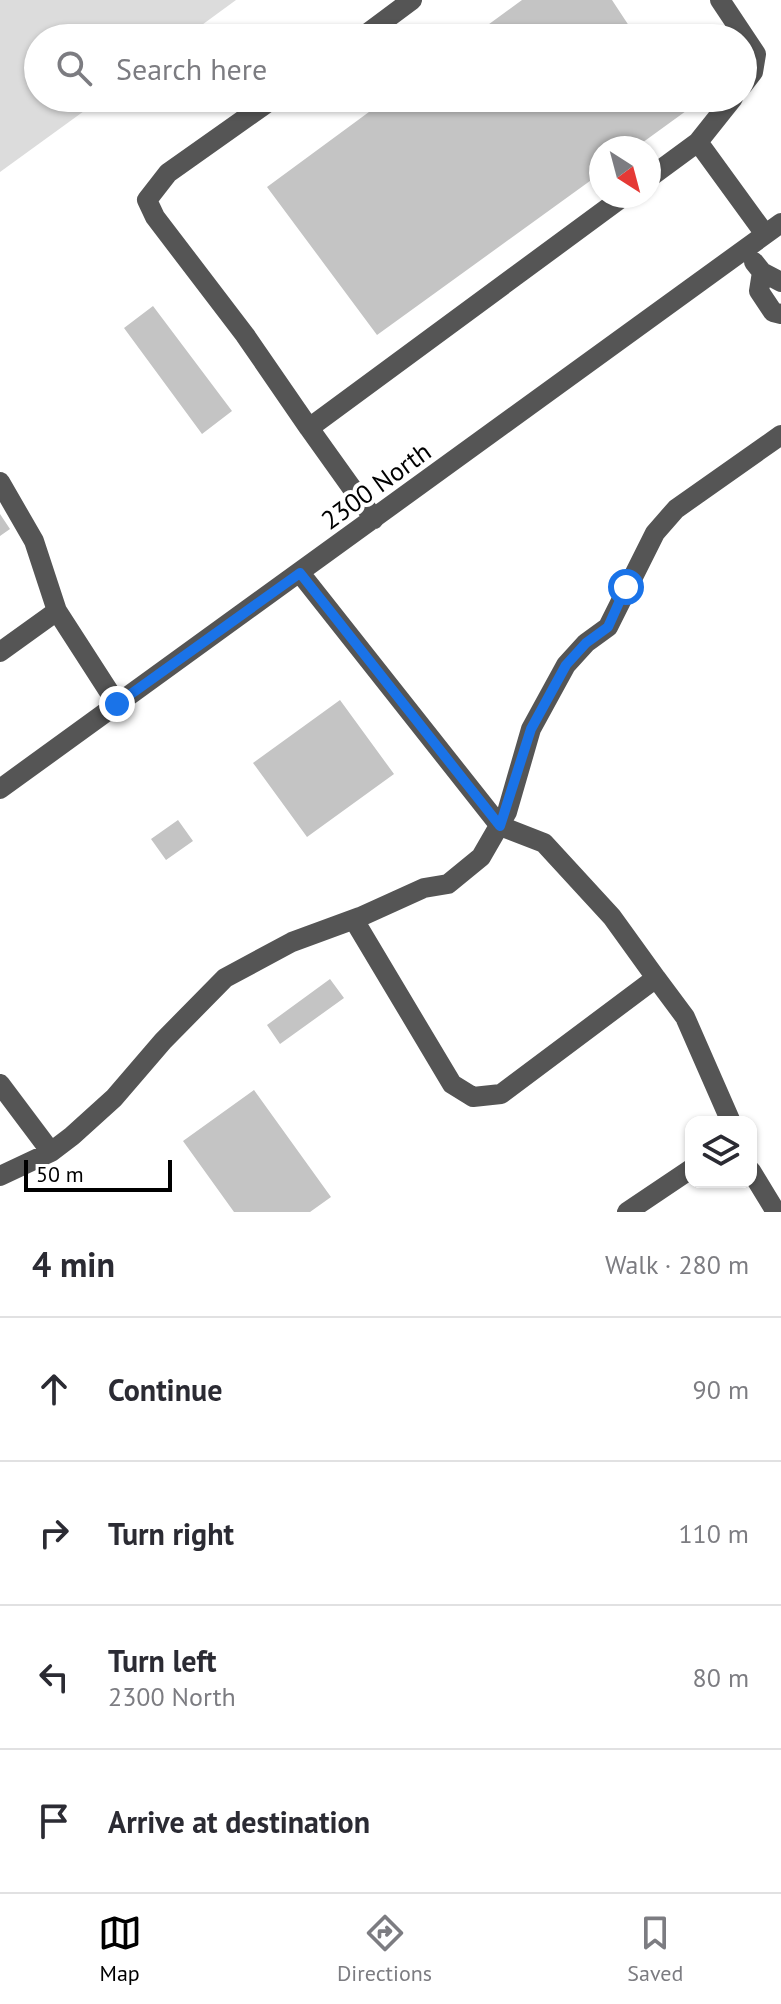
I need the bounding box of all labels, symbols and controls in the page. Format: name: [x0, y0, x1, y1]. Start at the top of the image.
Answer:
search box: [24, 24, 757, 112]
icon: search: [52, 46, 96, 90]
text: Search here: [116, 49, 267, 88]
north arrow: [589, 136, 661, 208]
street label: 2300 North: [314, 435, 437, 536]
route start: [608, 569, 644, 605]
route end: [99, 686, 135, 722]
map controls: [685, 1116, 757, 1188]
button: layers: [685, 1116, 757, 1188]
scale bar: [24, 1156, 172, 1192]
text: 50 m: [36, 1160, 84, 1188]
text: 4 min: [32, 1242, 115, 1286]
text: Walk · 280 m: [605, 1248, 749, 1281]
icon: ahead: [32, 1367, 76, 1411]
text: Continue: [108, 1370, 222, 1409]
text: 90 m: [693, 1373, 749, 1406]
icon: right: [32, 1511, 76, 1555]
text: Turn right: [108, 1514, 234, 1553]
text: 110 m: [678, 1517, 749, 1550]
text: Turn left: [108, 1641, 216, 1680]
icon: left: [32, 1655, 76, 1699]
text: 80 m: [693, 1661, 749, 1694]
text: 2300 North: [108, 1680, 236, 1713]
icon: arrive: [32, 1799, 76, 1843]
text: Arrive at destination: [108, 1802, 370, 1841]
tab: Map: [98, 1911, 142, 1987]
tab: Directions: [337, 1911, 432, 1987]
tab: Saved: [627, 1911, 683, 1987]

